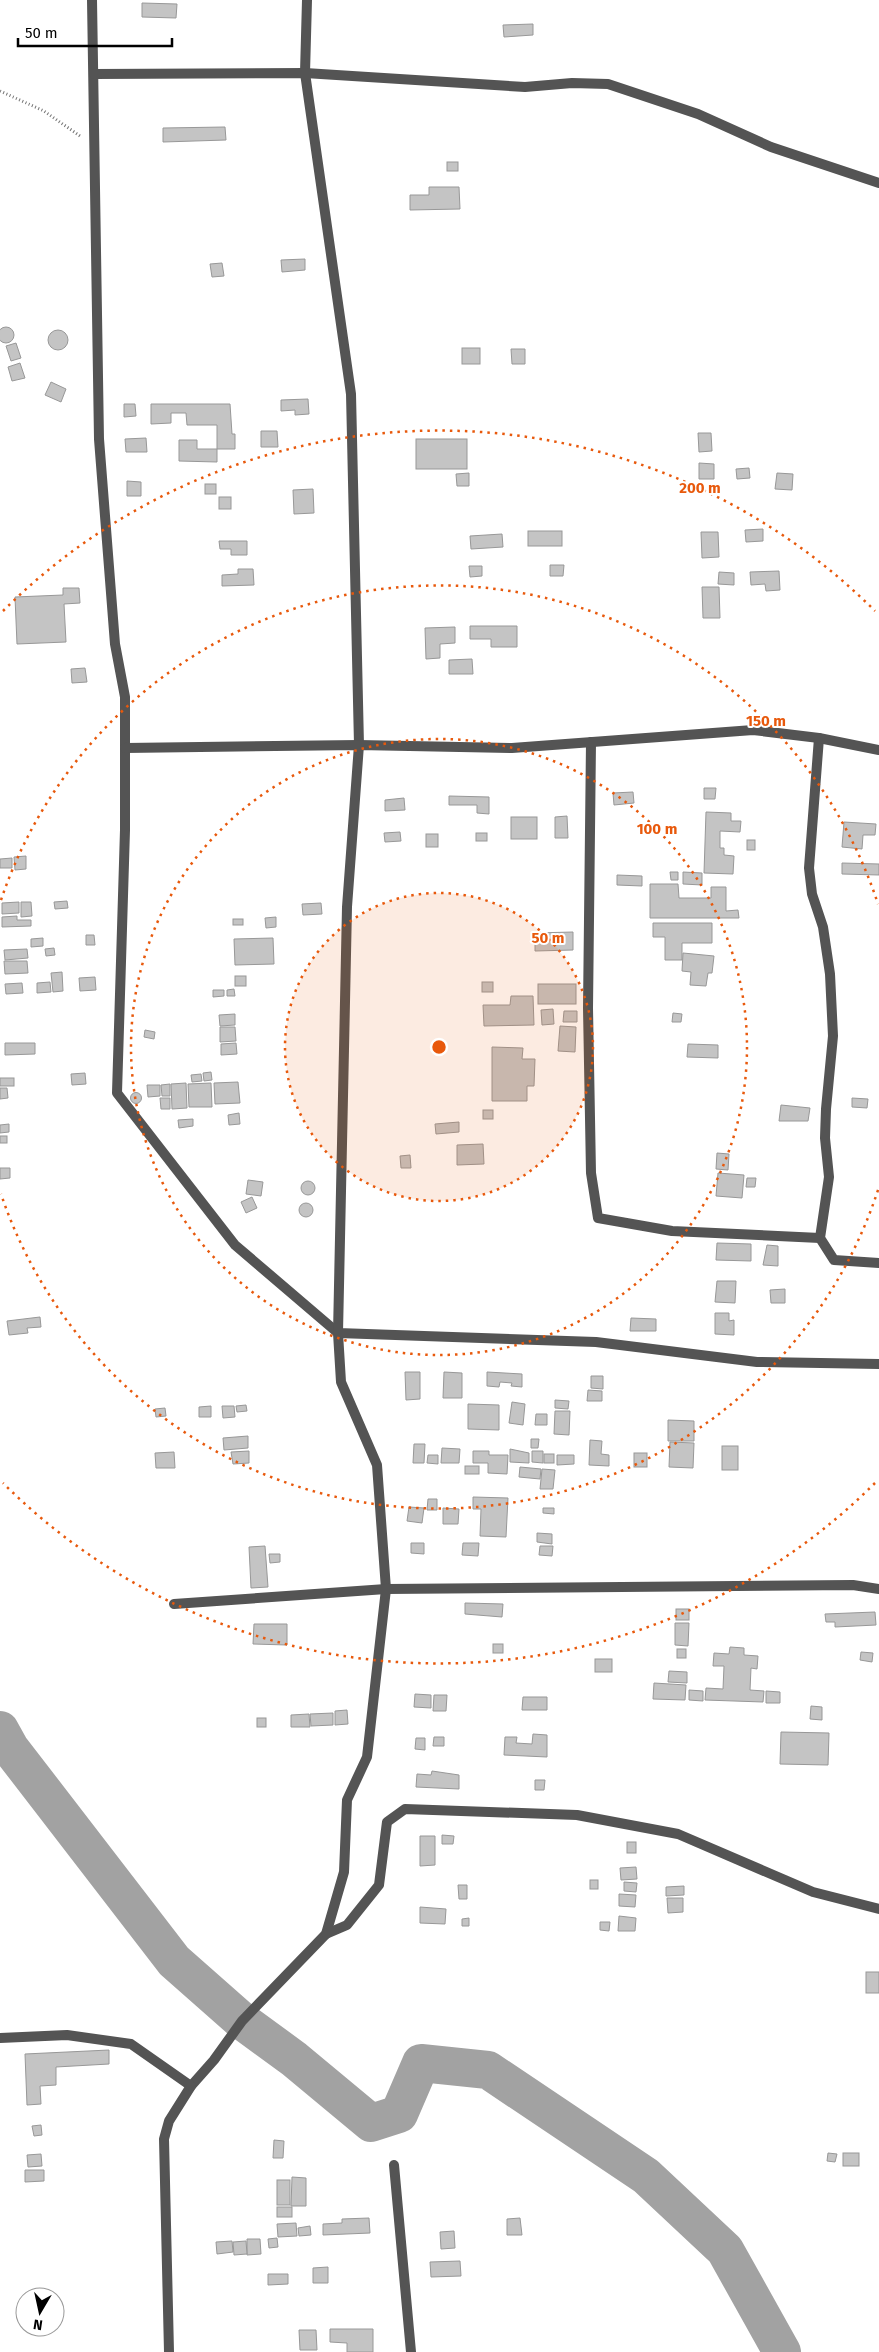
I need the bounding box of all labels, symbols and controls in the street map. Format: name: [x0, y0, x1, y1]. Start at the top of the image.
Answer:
scale bar: [18, 15, 171, 47]
text: 50 m: [25, 24, 58, 42]
text: 200 m: [679, 479, 721, 497]
text: 150 m: [746, 712, 786, 730]
text: 100 m: [637, 820, 677, 838]
text: 50 m: [531, 929, 565, 947]
centre of rings: [430, 1038, 448, 1056]
north arrow: [15, 2287, 65, 2337]
text: N: [32, 2315, 44, 2333]

